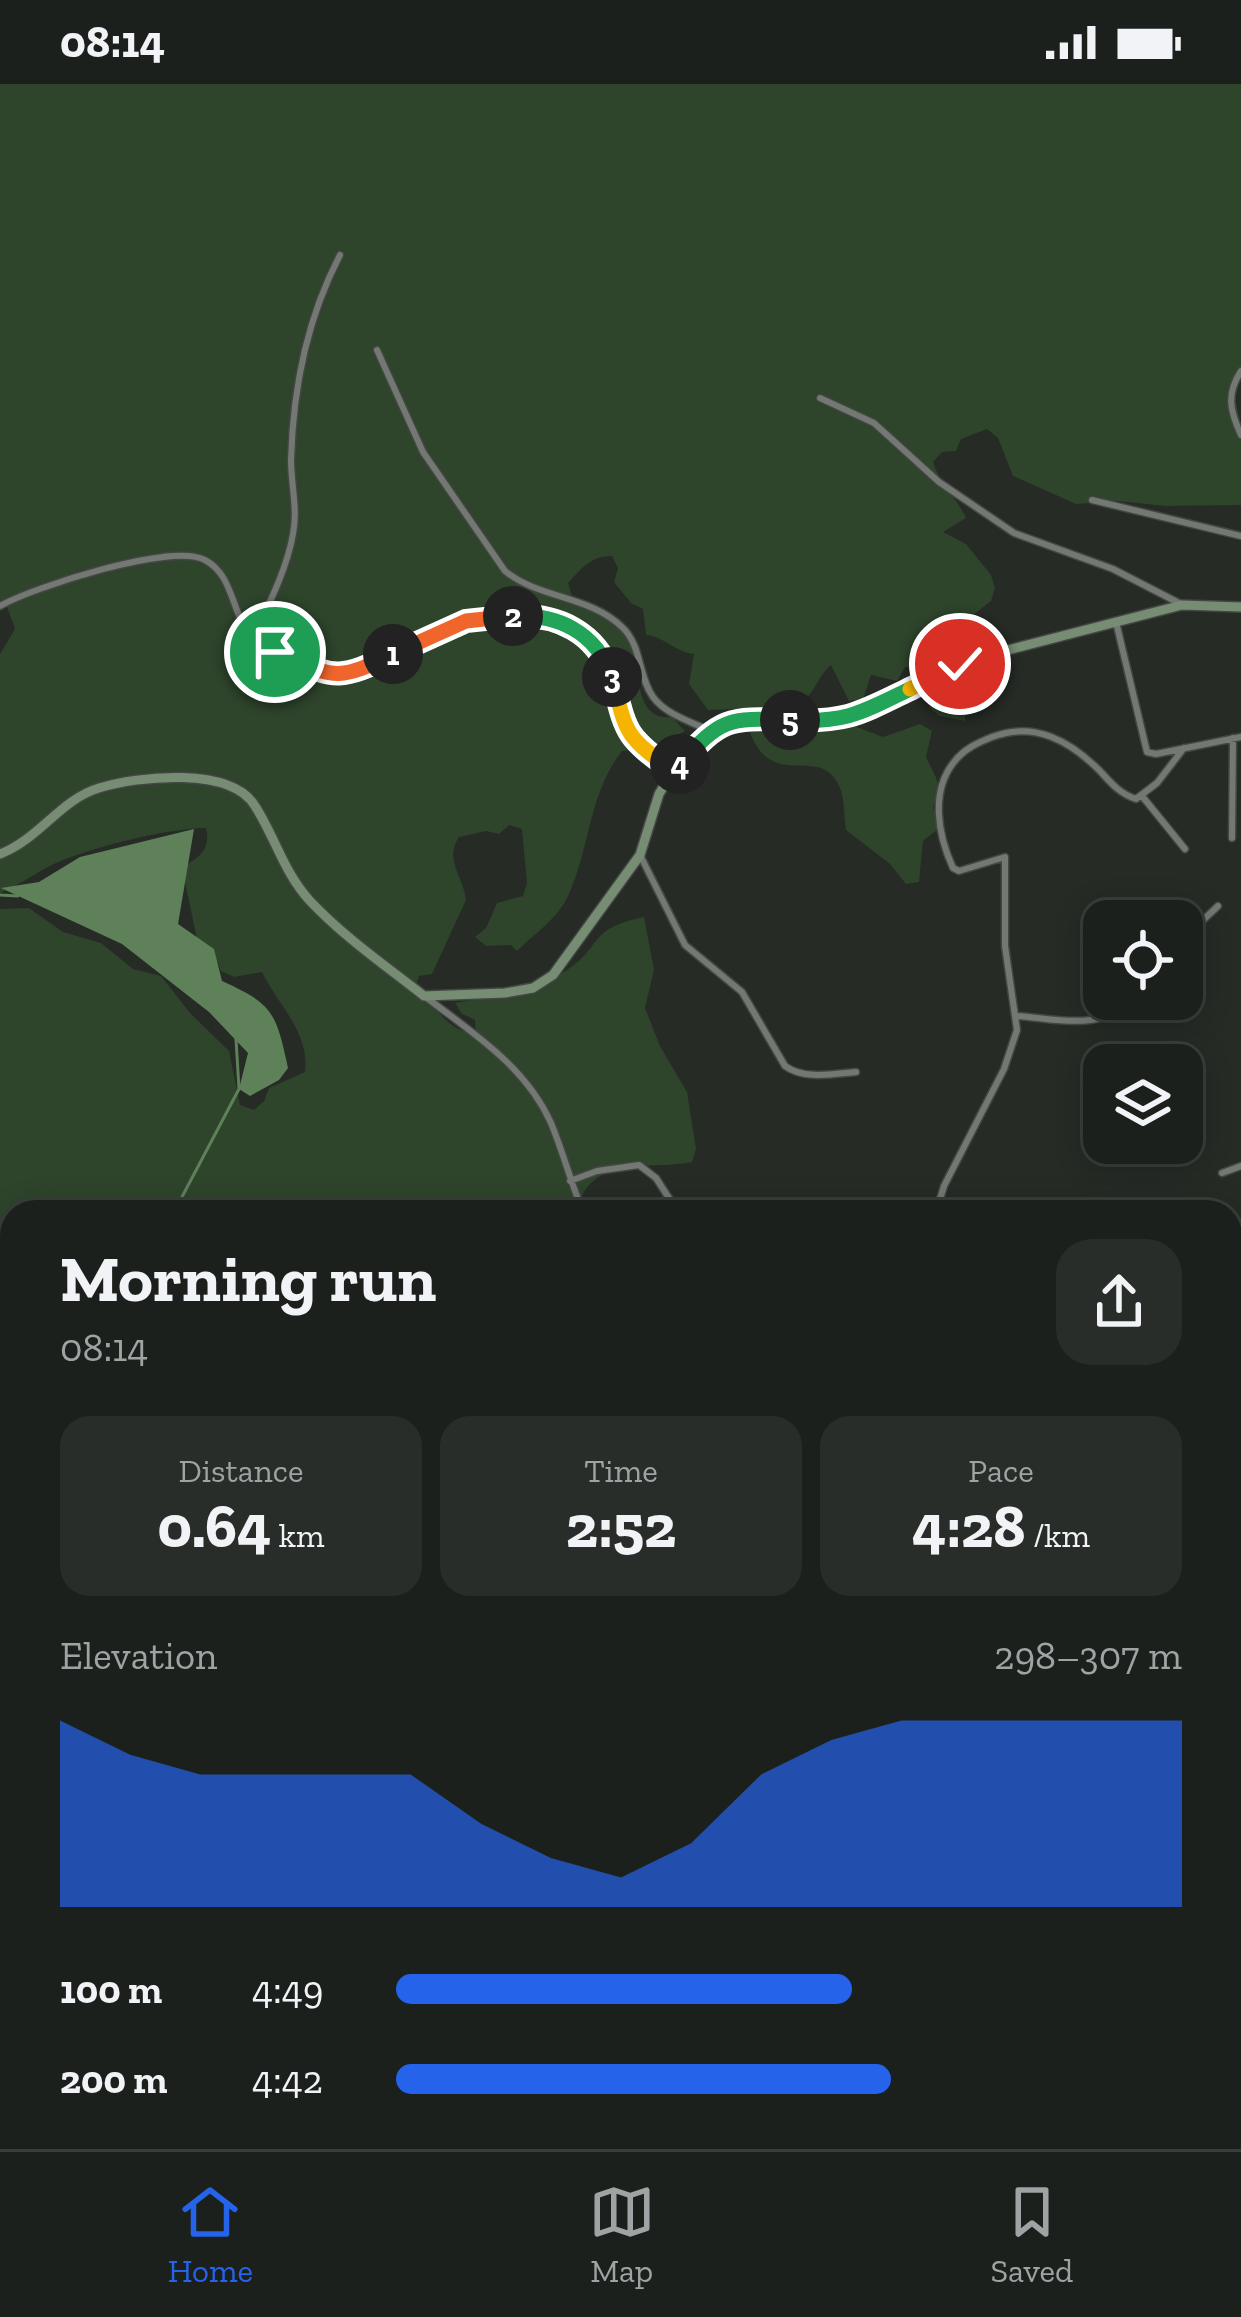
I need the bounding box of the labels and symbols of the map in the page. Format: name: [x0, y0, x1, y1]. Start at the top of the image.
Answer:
pin: 2: [483, 586, 543, 646]
pin: [224, 601, 326, 703]
pin: [909, 613, 1011, 715]
pin: 1: [363, 624, 423, 684]
pin: 3: [582, 647, 642, 707]
pin: 5: [760, 690, 820, 750]
pin: 4: [650, 734, 710, 794]

